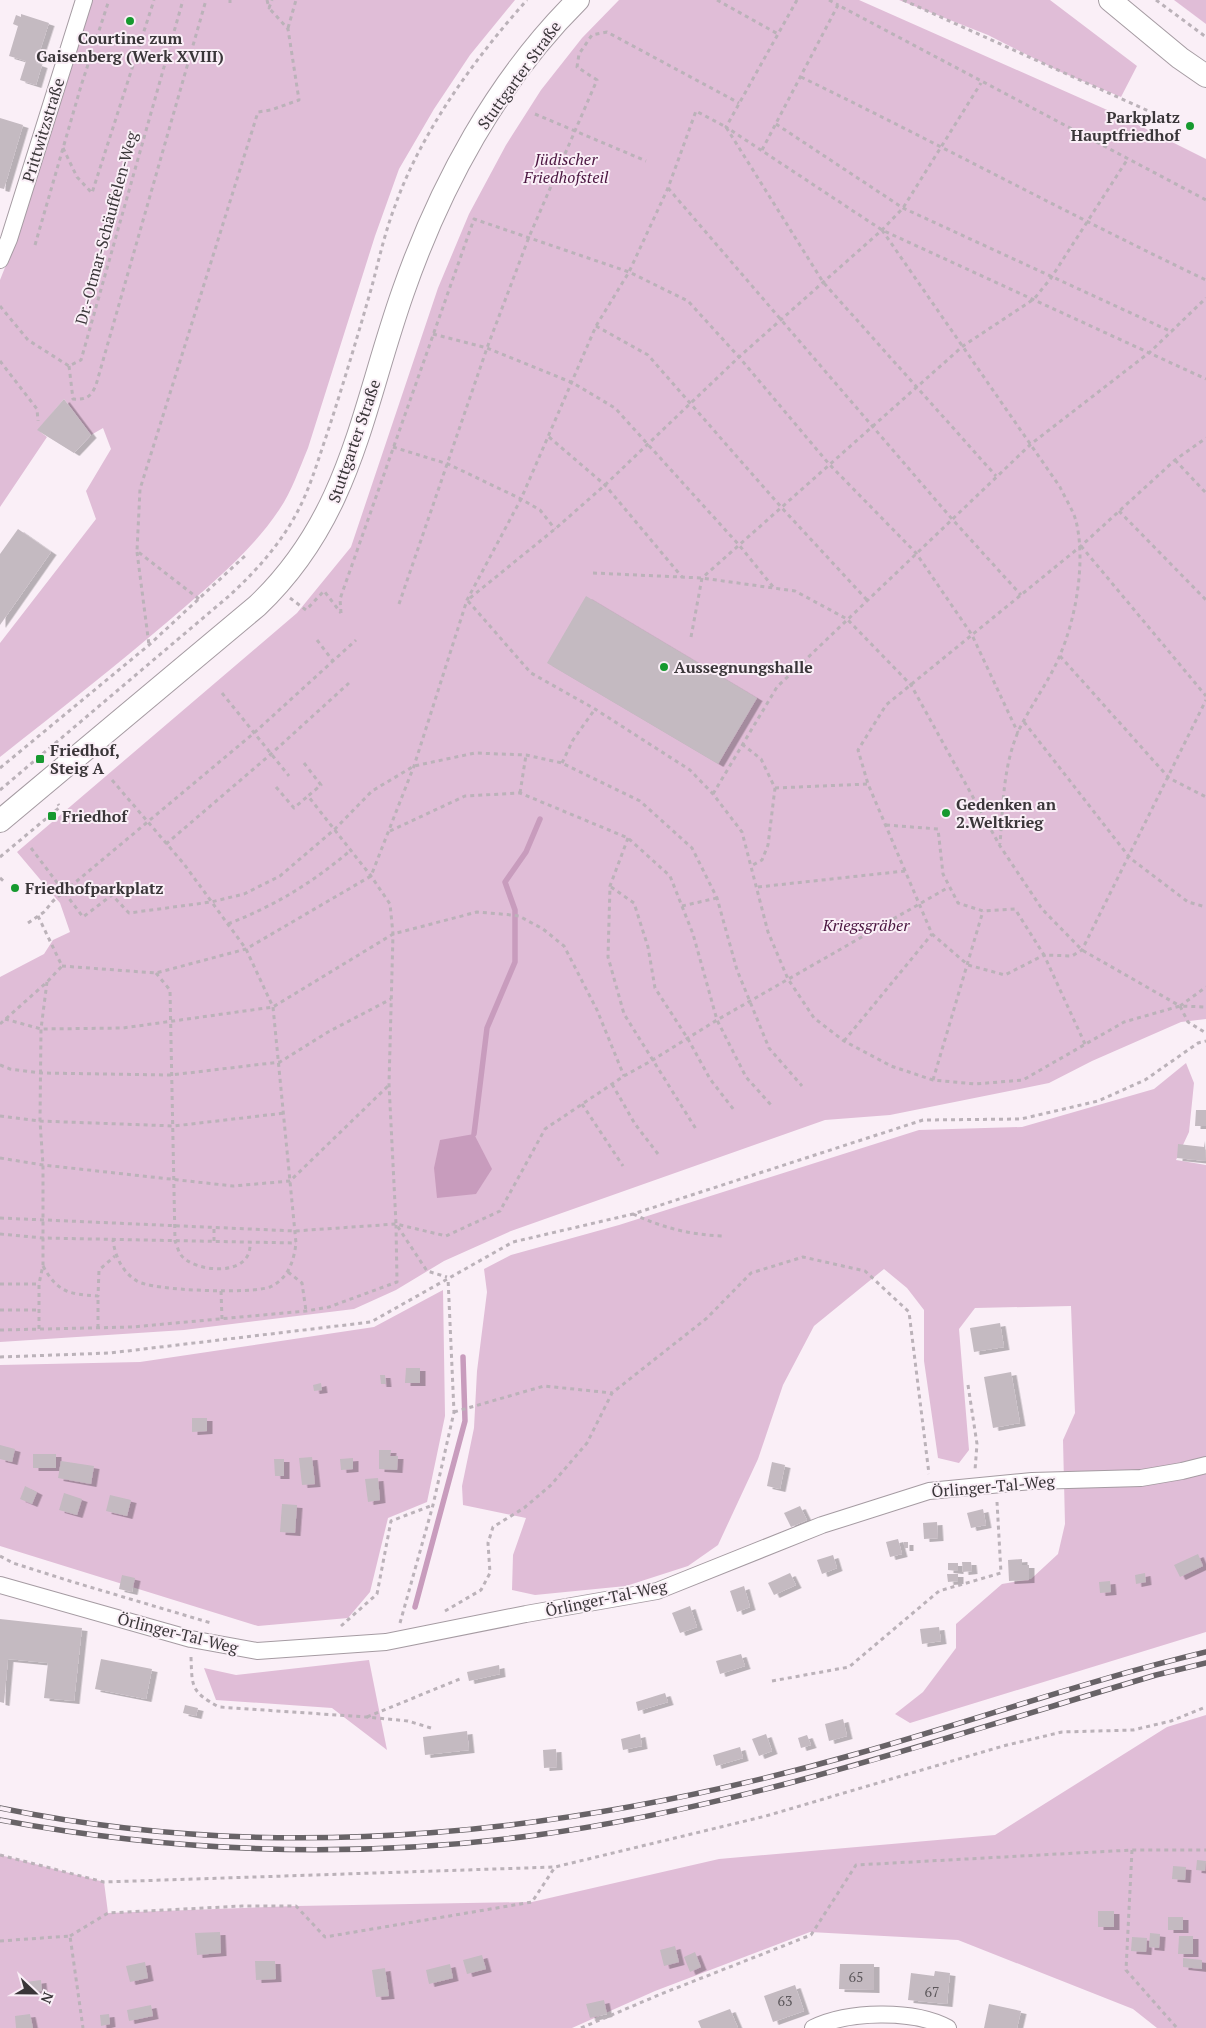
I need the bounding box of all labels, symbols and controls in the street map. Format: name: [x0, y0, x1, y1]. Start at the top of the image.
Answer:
marker: Courtine zum Gaisenberg (Werk XVIII): [124, 15, 136, 27]
street label: Stuttgarter Straße: [472, 16, 566, 134]
place label: Courtine zum Gaisenberg (Werk XVIII): [36, 27, 224, 67]
street label: Prittwitzstraße: [17, 75, 69, 185]
place label: Parkplatz Hauptfriedhof: [1071, 106, 1182, 146]
marker: Parkplatz Hauptfriedhof: [1184, 120, 1196, 132]
street label: Dr.-Otmar-Schäuffelen-Weg: [70, 128, 143, 327]
park label: Jüdischer Friedhofsteil: [523, 148, 609, 188]
street label: Stuttgarter Straße: [323, 376, 385, 506]
place label: Aussegnungshalle: [674, 656, 813, 678]
marker: Aussegnungshalle: [658, 661, 670, 673]
place label: Friedhof, Steig A: [50, 739, 120, 779]
marker: Friedhof, Steig A: [34, 753, 46, 765]
place label: Gedenken an 2.Weltkrieg: [956, 793, 1057, 833]
place label: Friedhof: [62, 805, 129, 827]
marker: Gedenken an 2.Weltkrieg: [940, 807, 952, 819]
marker: Friedhof: [46, 810, 58, 822]
place label: Friedhofparkplatz: [25, 877, 164, 899]
marker: Friedhofparkplatz: [9, 882, 21, 894]
park label: Kriegsgräber: [822, 914, 910, 936]
street label: Örlinger-Tal-Weg: [930, 1470, 1056, 1502]
street label: Örlinger-Tal-Weg: [543, 1574, 669, 1622]
street label: Örlinger-Tal-Weg: [115, 1607, 241, 1659]
house number: 65: [849, 1967, 863, 1986]
north arrow: [10, 1968, 60, 2018]
house number: 67: [925, 1982, 939, 2001]
text: N: [37, 1990, 58, 2007]
house number: 63: [778, 1991, 792, 2010]

